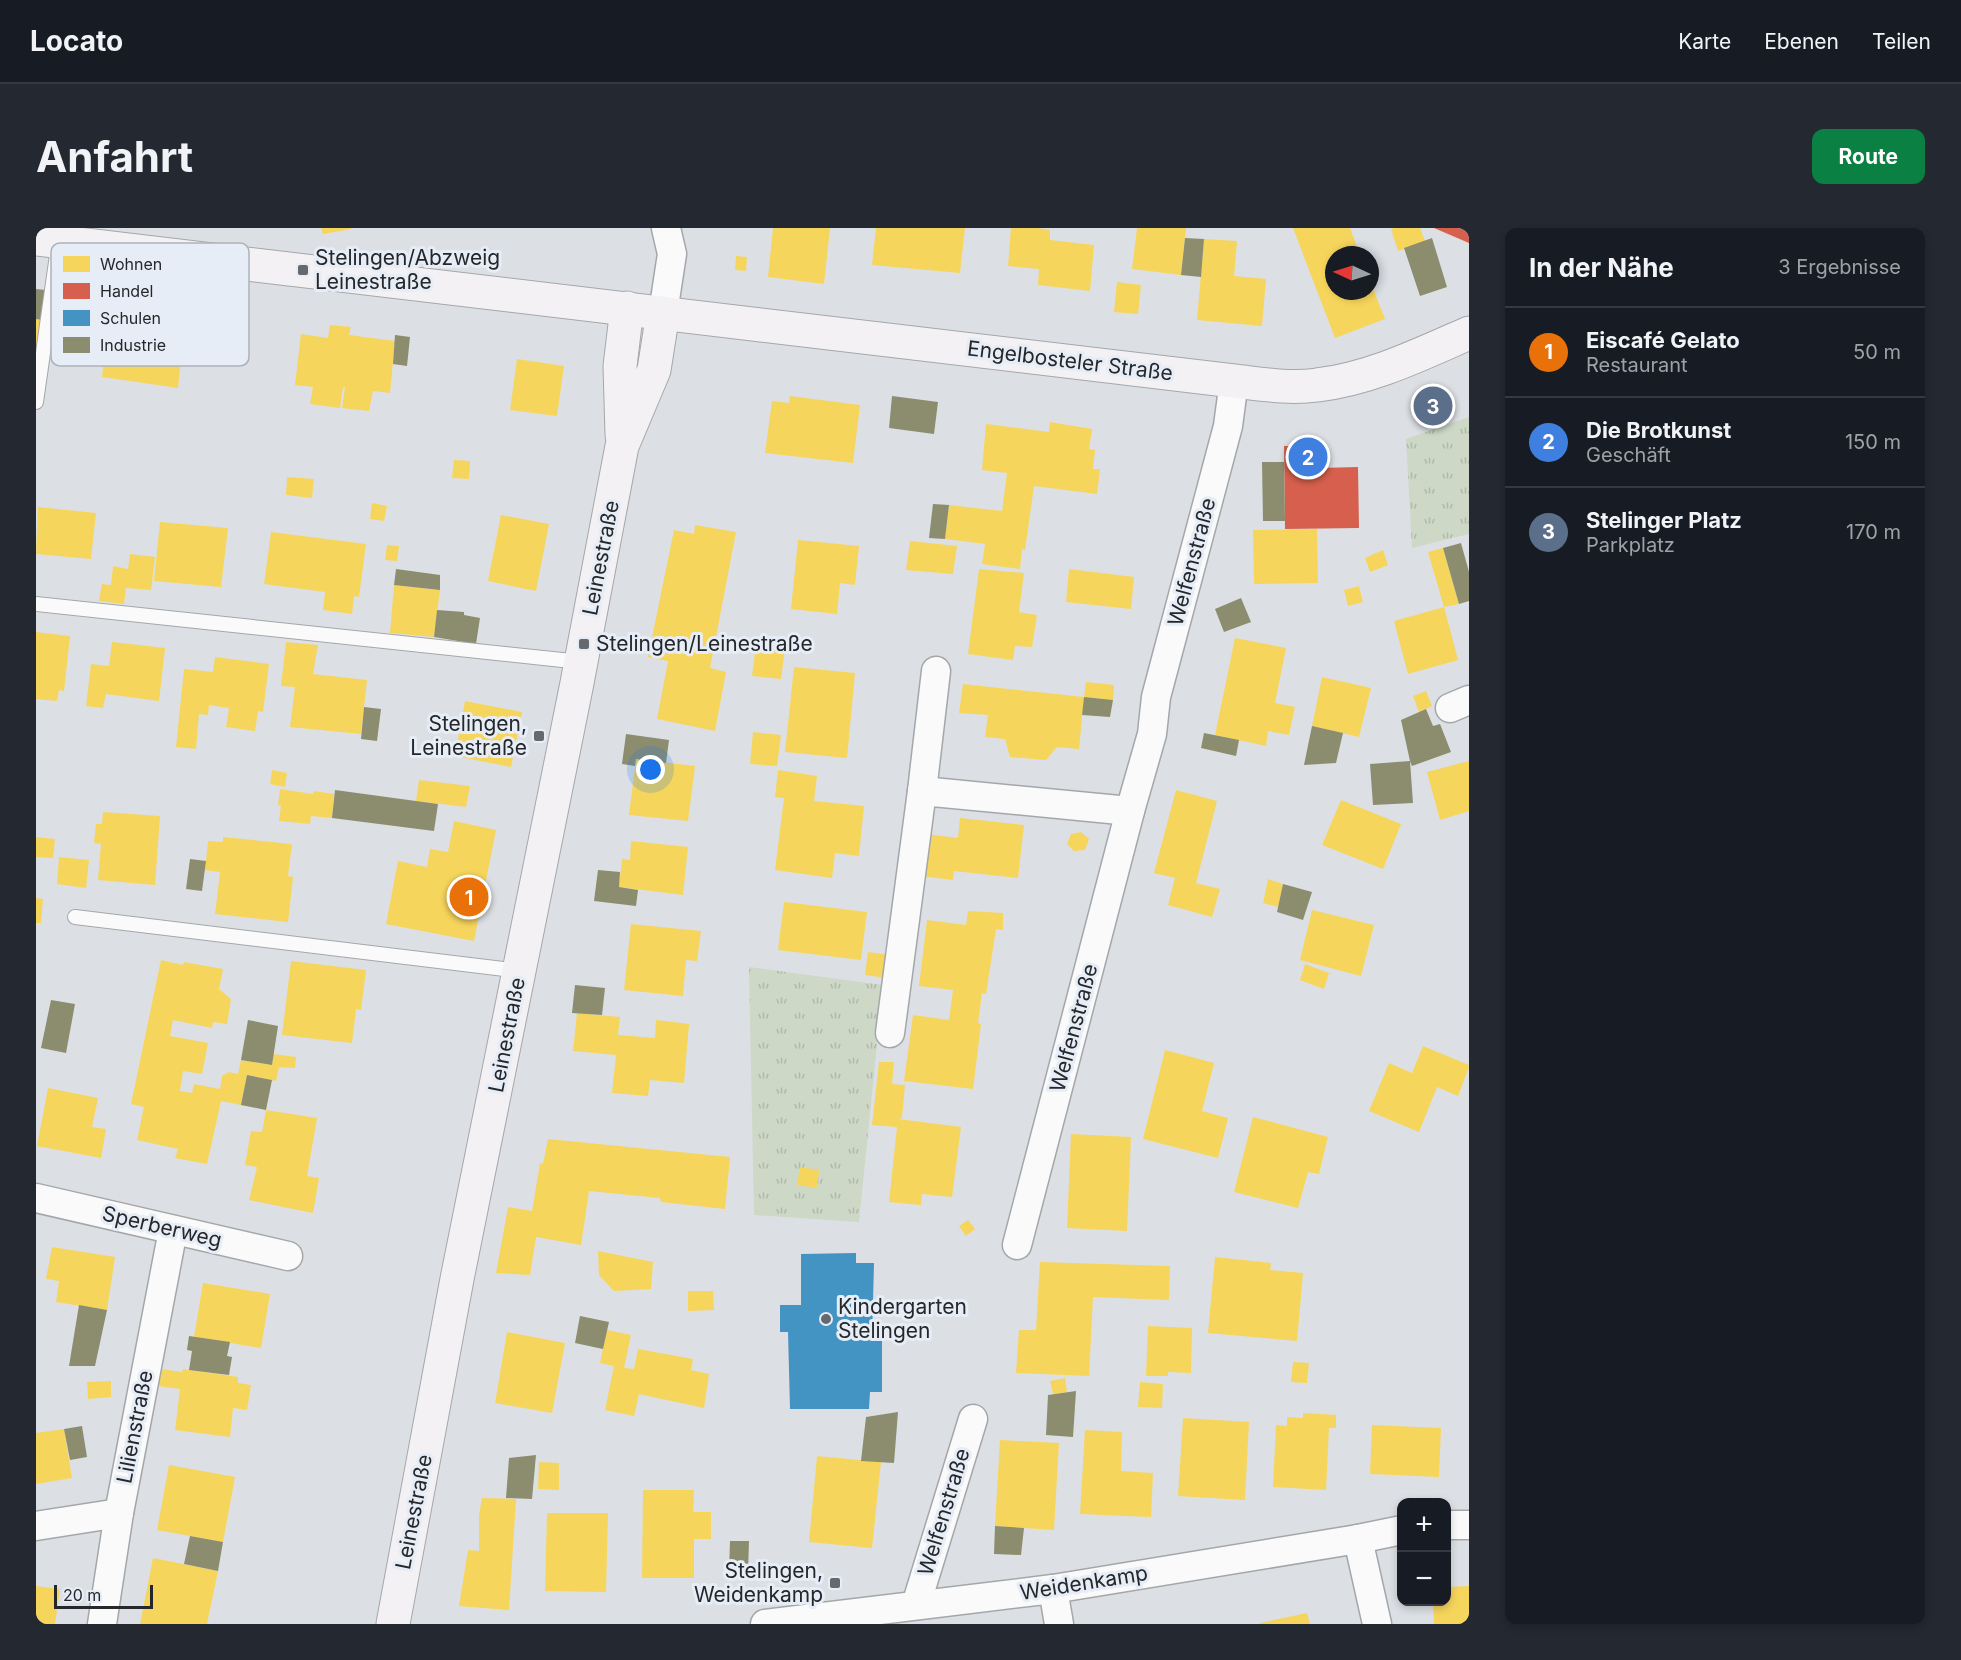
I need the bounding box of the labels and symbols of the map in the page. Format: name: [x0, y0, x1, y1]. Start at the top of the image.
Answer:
legend: [51, 243, 249, 366]
place label: Stelingen/Abzweig Leinestraße: [315, 245, 500, 294]
north arrow: [1325, 246, 1379, 300]
text: Wohnen: [100, 254, 162, 274]
marker: Stelingen/Abzweig Leinestraße: [296, 263, 310, 277]
text: Handel: [100, 281, 153, 301]
text: Schulen: [100, 308, 161, 328]
text: Industrie: [100, 335, 166, 355]
street label: Engelbosteler Straße: [966, 335, 1174, 386]
pin: 3: [1414, 384, 1452, 429]
pin: 2: [1288, 434, 1328, 480]
street label: Welfenstraße: [1162, 495, 1221, 629]
street label: Leinestraße: [577, 498, 624, 618]
place label: Stelingen/Leinestraße: [596, 631, 813, 656]
marker: Stelingen/Leinestraße: [577, 637, 591, 651]
place label: Stelingen, Leinestraße: [410, 711, 527, 760]
marker: Stelingen, Leinestraße: [532, 729, 546, 743]
your location: [636, 755, 665, 784]
pin: 1: [450, 874, 488, 920]
street label: Welfenstraße: [1044, 961, 1103, 1095]
street label: Leinestraße: [483, 975, 530, 1095]
street label: Sperberweg: [100, 1201, 224, 1252]
place label: Kindergarten Stelingen: [838, 1294, 967, 1343]
marker: Kindergarten Stelingen: [819, 1312, 833, 1326]
street label: Lilienstraße: [111, 1368, 158, 1486]
street label: Welfenstraße: [912, 1445, 975, 1578]
street label: Leinestraße: [390, 1452, 437, 1572]
place label: Stelingen, Weidenkamp: [694, 1558, 823, 1607]
street label: Weidenkamp: [1018, 1560, 1150, 1605]
marker: Stelingen, Weidenkamp: [828, 1576, 842, 1590]
scale bar: [54, 1582, 153, 1610]

